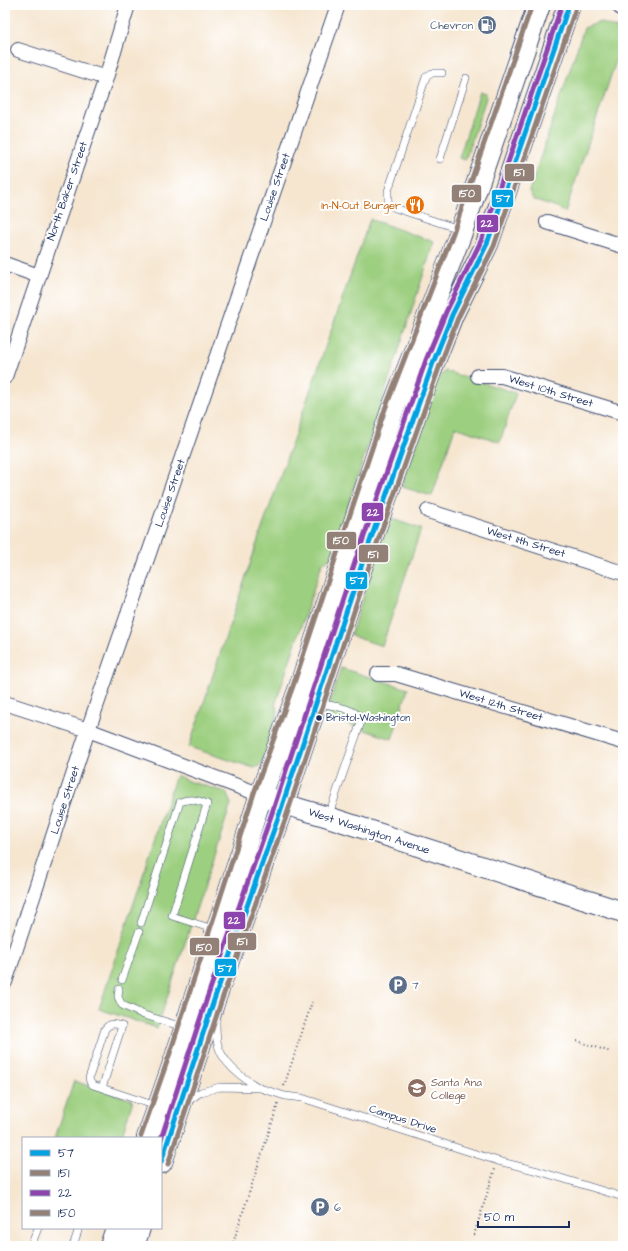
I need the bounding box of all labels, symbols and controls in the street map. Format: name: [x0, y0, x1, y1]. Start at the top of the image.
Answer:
fuel station icon: Chevron: [476, 14, 498, 36]
place label: Chevron: [430, 18, 473, 33]
street label: North Baker Street: [43, 139, 91, 243]
street label: Louise Street: [256, 151, 294, 223]
line badge: 151: [504, 163, 535, 182]
text: 151: [514, 165, 525, 180]
line badge: 150: [451, 184, 482, 203]
text: 150: [459, 186, 475, 201]
line badge: 57: [491, 189, 514, 208]
text: 57: [496, 191, 511, 206]
restaurant icon: In-N-Out Burger: [404, 194, 426, 216]
place label: In-N-Out Burger: [321, 198, 401, 214]
line badge: 22: [476, 214, 499, 233]
text: 22: [480, 216, 494, 231]
street label: West 10th Street: [507, 371, 595, 411]
street label: Louise Street: [151, 457, 189, 529]
line badge: 22: [361, 502, 384, 522]
text: 22: [366, 505, 380, 520]
street label: West 11th Street: [485, 523, 568, 561]
line badge: 150: [326, 531, 357, 550]
text: 150: [333, 533, 349, 548]
line badge: 151: [358, 544, 389, 563]
text: 151: [368, 547, 379, 562]
line badge: 57: [345, 571, 368, 590]
text: 57: [350, 573, 365, 588]
street label: West 12th Street: [457, 685, 545, 725]
place label: Bristol-Washington: [326, 711, 410, 726]
marker: Bristol-Washington: [314, 713, 324, 723]
street label: Louise Street: [47, 763, 83, 836]
street label: West Washington Avenue: [306, 804, 432, 859]
line badge: 22: [223, 911, 246, 930]
text: 22: [227, 913, 241, 928]
line badge: 151: [227, 932, 257, 951]
text: 151: [237, 934, 248, 949]
line badge: 150: [189, 937, 220, 956]
text: 150: [196, 940, 212, 955]
line badge: 57: [214, 958, 237, 977]
text: 57: [218, 961, 233, 976]
parking icon: 7: [387, 974, 409, 996]
place label: 7: [412, 978, 419, 993]
place label: Santa Ana College: [431, 1075, 482, 1104]
school or university icon: Santa Ana College: [406, 1077, 428, 1099]
street label: Campus Drive: [367, 1101, 439, 1137]
legend: [22, 1137, 162, 1229]
text: 57: [58, 1145, 74, 1162]
text: 151: [58, 1165, 70, 1182]
text: 22: [58, 1185, 72, 1202]
parking icon: 6: [309, 1196, 331, 1218]
place label: 6: [334, 1200, 341, 1215]
scale bar: [478, 1203, 569, 1229]
text: 150: [58, 1205, 76, 1222]
text: 50 m: [484, 1209, 515, 1226]

